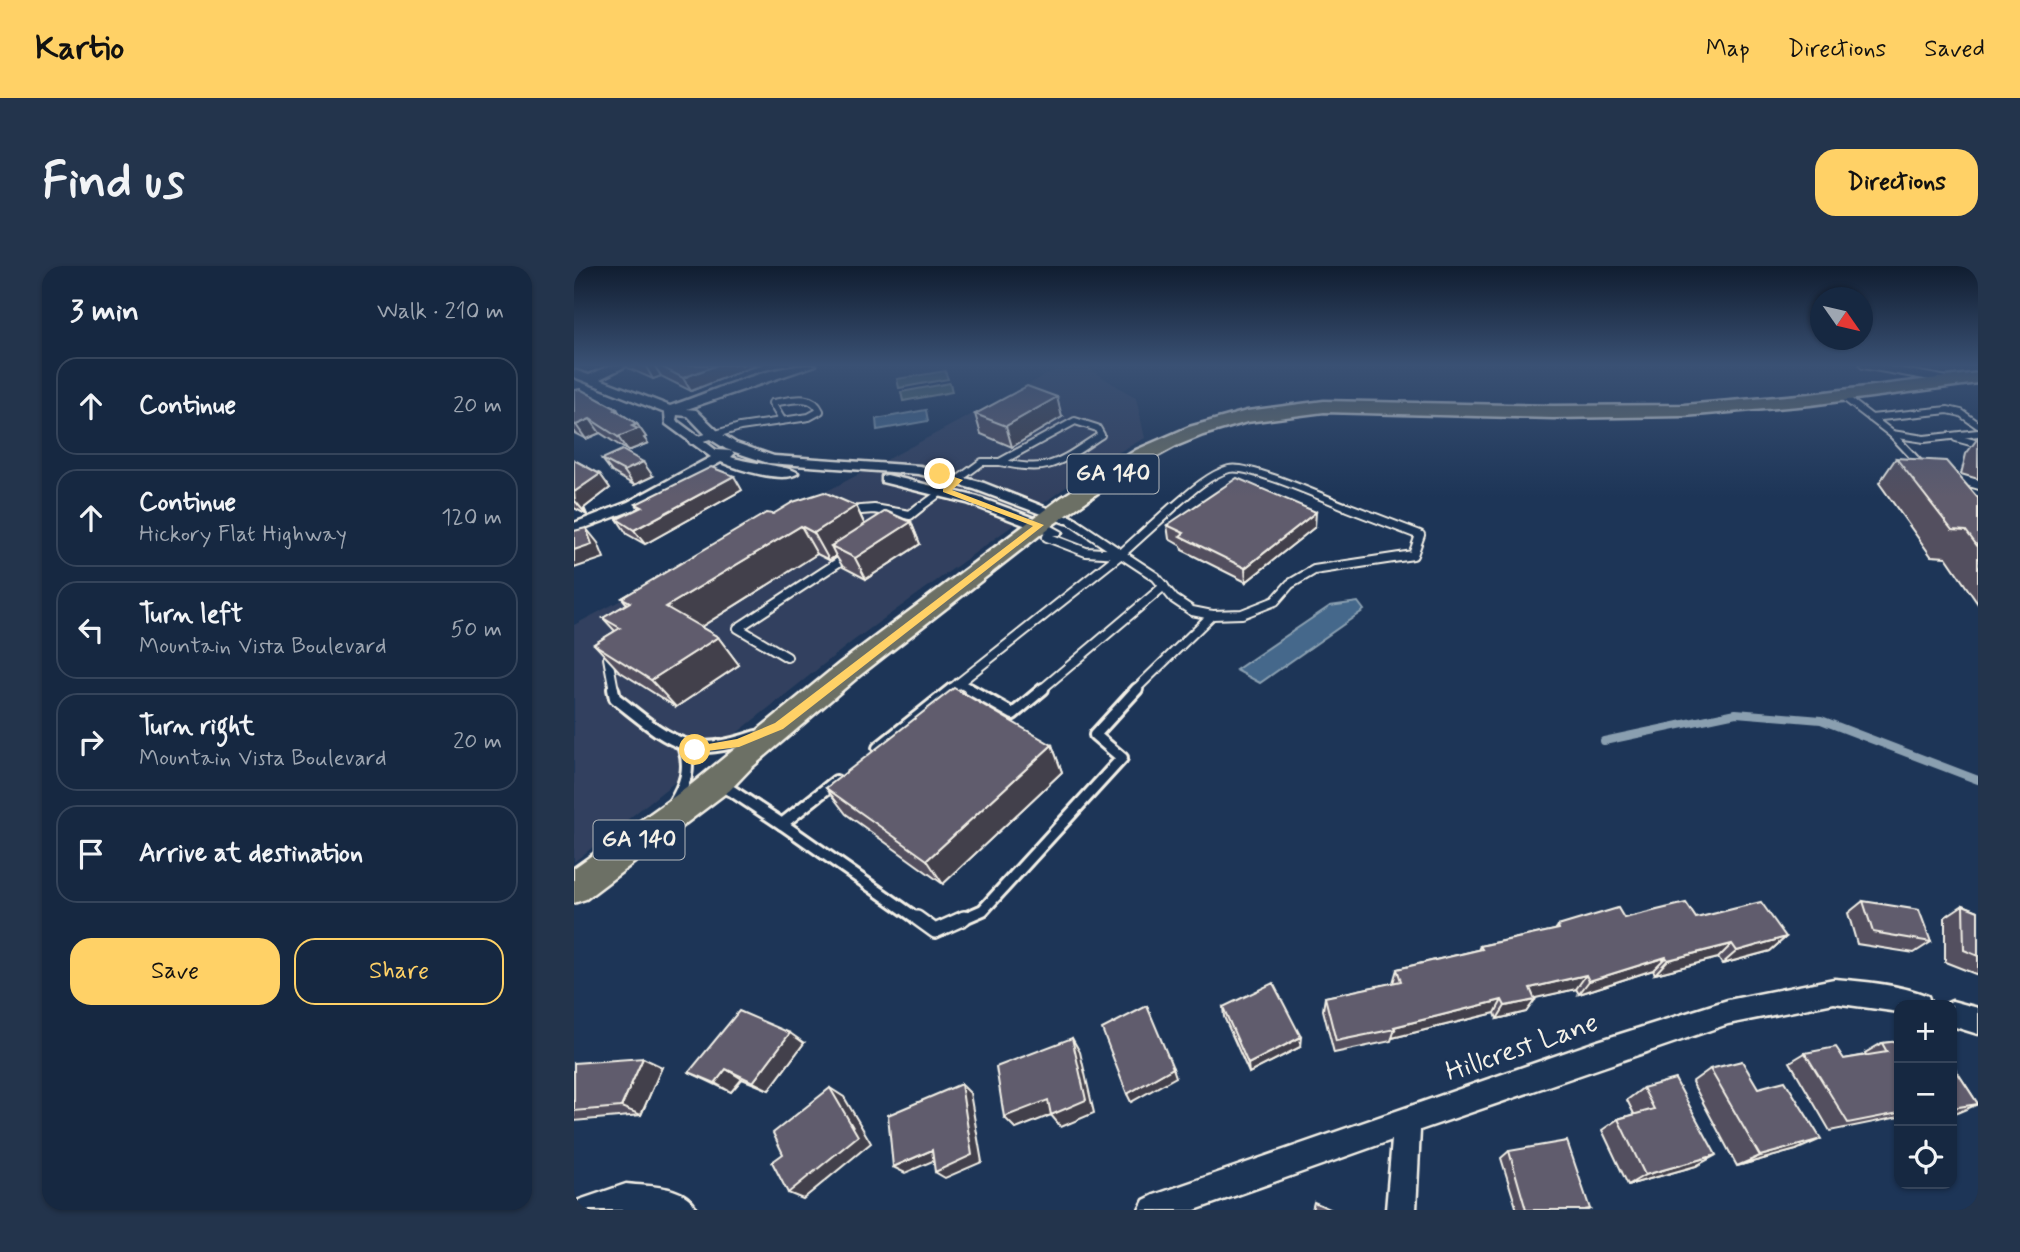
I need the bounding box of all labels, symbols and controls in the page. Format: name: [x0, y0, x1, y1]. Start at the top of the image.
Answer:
text: Kartio: [35, 27, 124, 71]
text: Map: [1706, 34, 1750, 65]
text: Directions: [1788, 34, 1886, 65]
text: Saved: [1924, 34, 1985, 65]
button: Directions: [1815, 149, 1978, 216]
text: Find us: [42, 150, 185, 215]
north arrow: [1810, 287, 1873, 350]
text: 3 min: [70, 292, 139, 331]
text: Walk · 210 m: [377, 297, 504, 327]
icon: ahead: [72, 387, 110, 425]
text: Continue: [139, 389, 236, 423]
text: 20 m: [453, 391, 502, 421]
road number: GA 140: [1068, 454, 1158, 494]
route end: [924, 458, 955, 489]
text: Continue: [139, 486, 236, 520]
icon: ahead: [72, 499, 110, 537]
text: 120 m: [441, 503, 502, 533]
text: Hickory Flat Highway: [139, 520, 347, 550]
text: Turn left: [139, 598, 243, 632]
icon: left: [72, 611, 110, 649]
text: 50 m: [451, 615, 502, 645]
text: Mountain Vista Boulevard: [139, 632, 387, 662]
text: Turn right: [139, 710, 255, 744]
icon: right: [72, 723, 110, 761]
text: 20 m: [453, 727, 502, 757]
route start: [679, 734, 710, 765]
text: Mountain Vista Boulevard: [139, 744, 387, 774]
road number: GA 140: [594, 820, 684, 860]
icon: arrive: [72, 835, 110, 873]
text: Arrive at destination: [139, 837, 363, 871]
button: Save: [70, 938, 280, 1005]
button: Share: [294, 938, 504, 1005]
map controls: [1894, 1000, 1957, 1189]
button: +: [1894, 1000, 1957, 1063]
street label: Hillcrest Lane: [1441, 1005, 1603, 1091]
button: −: [1894, 1063, 1957, 1126]
button: locate: [1894, 1126, 1957, 1189]

